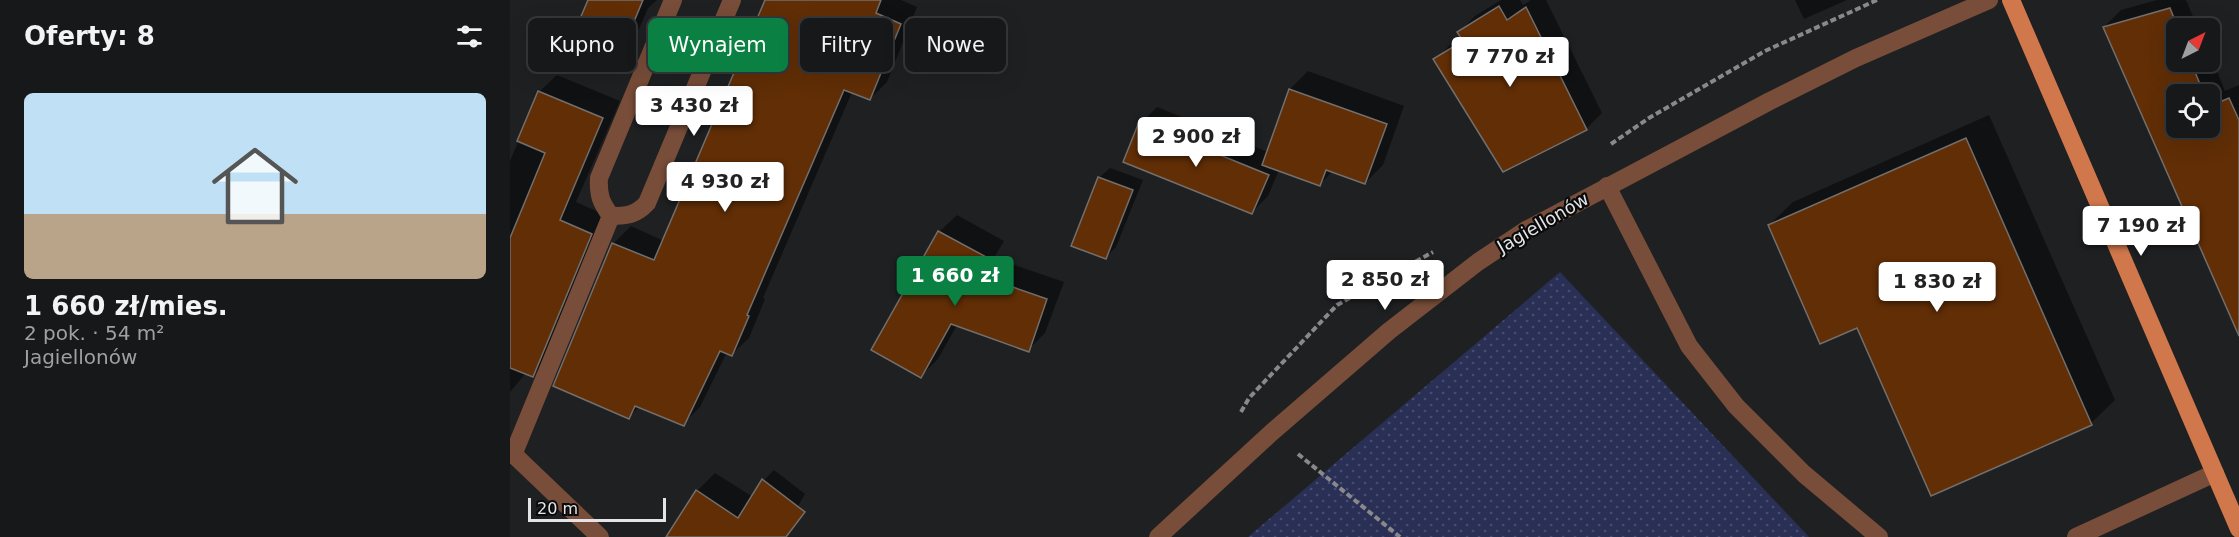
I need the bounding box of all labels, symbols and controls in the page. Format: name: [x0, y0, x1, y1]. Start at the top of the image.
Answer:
chip: Kupno: [528, 18, 636, 72]
chip: Wynajem: [648, 18, 788, 72]
chip: Filtry: [800, 18, 893, 72]
chip: Nowe: [905, 18, 1006, 72]
north arrow: [2166, 18, 2220, 72]
map controls: [2166, 18, 2220, 138]
icon: filters: [453, 20, 486, 53]
text: Oferty: 8: [24, 21, 155, 51]
pin: 7 770 zł: [1448, 37, 1572, 88]
text: 7 770 zł: [1466, 44, 1554, 68]
button: locate: [2166, 84, 2220, 138]
pin: 3 430 zł: [632, 86, 756, 137]
text: 3 430 zł: [650, 93, 738, 117]
pin: 2 900 zł: [1134, 117, 1258, 168]
text: 2 900 zł: [1152, 124, 1240, 148]
icon: home: [201, 132, 309, 240]
pin: 4 930 zł: [663, 162, 787, 213]
text: 4 930 zł: [681, 169, 769, 193]
street label: Jagiellonów: [1492, 188, 1592, 258]
pin: 7 190 zł: [2079, 206, 2203, 257]
text: 7 190 zł: [2097, 213, 2185, 237]
pin: 1 660 zł: [893, 256, 1017, 307]
pin: 2 850 zł: [1323, 260, 1447, 311]
pin: 1 830 zł: [1875, 262, 1999, 313]
text: 1 660 zł: [911, 263, 999, 287]
text: 2 850 zł: [1341, 267, 1429, 291]
text: 1 830 zł: [1893, 269, 1981, 293]
text: 1 660 zł/mies.: [24, 291, 228, 321]
text: 2 pok. · 54 m²: [24, 321, 164, 345]
text: Jagiellonów: [24, 345, 137, 369]
scale bar: [528, 495, 666, 522]
text: 20 m: [537, 499, 578, 518]

